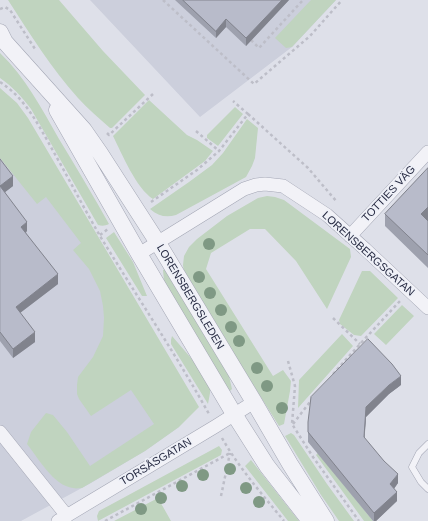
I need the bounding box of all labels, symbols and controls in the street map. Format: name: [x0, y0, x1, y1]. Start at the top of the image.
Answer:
street label: TOTTIES VÄG: [359, 163, 419, 225]
street label: LORENSBERGSGATAN: [319, 209, 417, 299]
street label: LORENSBERGSLEDEN: [153, 242, 227, 352]
street label: TORSÅSGATAN: [118, 435, 194, 489]

